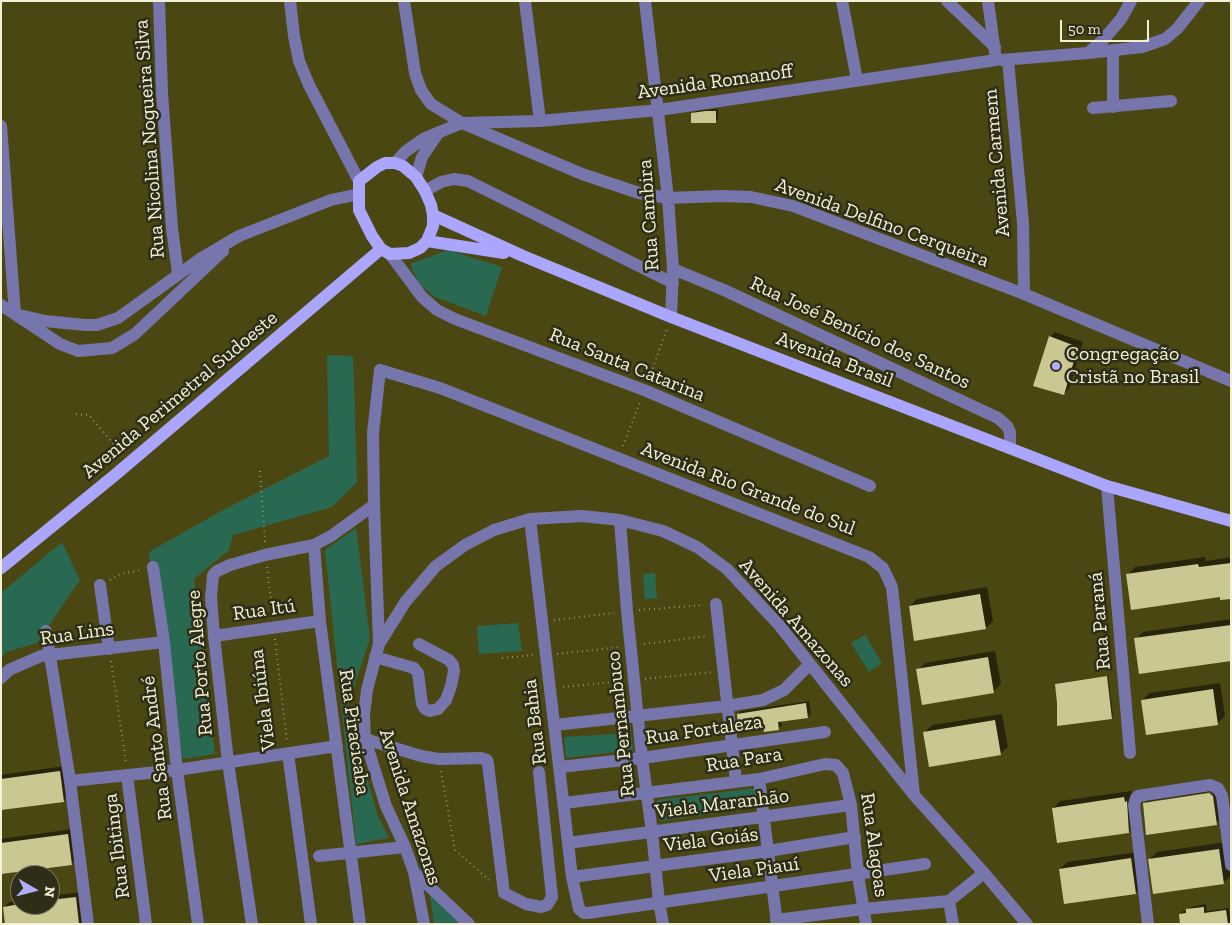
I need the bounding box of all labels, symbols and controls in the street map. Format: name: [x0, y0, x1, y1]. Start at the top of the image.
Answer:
scale bar: [1062, 10, 1151, 42]
street label: Rua Nicolina Nogueira Silva: [130, 19, 170, 259]
text: 50 m: [1068, 20, 1101, 38]
street label: Avenida Romanoff: [636, 59, 794, 105]
street label: Avenida Carmem: [979, 88, 1015, 238]
street label: Rua Cambira: [633, 158, 665, 272]
street label: Avenida Delfino Cerqueira: [772, 173, 992, 273]
street label: Rua José Benício dos Santos: [746, 271, 974, 395]
street label: Avenida Perimetral Sudoeste: [77, 306, 283, 484]
street label: Rua Santa Catarina: [546, 323, 708, 407]
street label: Avenida Brasil: [773, 327, 897, 393]
place label: Congregação Cristã no Brasil: [1066, 342, 1199, 389]
marker: Congregação Cristã no Brasil: [1050, 360, 1062, 372]
street label: Avenida Rio Grande do Sul: [638, 437, 858, 541]
street label: Avenida Amazonas: [734, 554, 858, 692]
street label: Rua Paraná: [1084, 571, 1116, 671]
street label: Rua Porto Alegre: [182, 589, 218, 737]
street label: Rua Itú: [231, 594, 297, 626]
street label: Rua Lins: [38, 617, 116, 651]
street label: Viela Ibiúna: [245, 648, 281, 752]
street label: Rua Pernambuco: [601, 650, 641, 798]
street label: Rua Piracicaba: [333, 667, 375, 797]
street label: Rua Santo André: [136, 675, 178, 821]
street label: Rua Bahia: [518, 678, 552, 766]
street label: Rua Fortaleza: [644, 710, 764, 750]
street label: Avenida Amazonas: [373, 726, 447, 888]
street label: Rua Para: [704, 742, 784, 778]
street label: Viela Maranhão: [654, 784, 790, 824]
street label: Rua Alagoas: [855, 791, 893, 899]
street label: Rua Ibitinga: [99, 792, 135, 900]
street label: Viela Goiás: [662, 822, 760, 858]
street label: Viela Piauí: [707, 852, 801, 888]
north arrow: [10, 865, 60, 915]
text: N: [40, 886, 59, 898]

